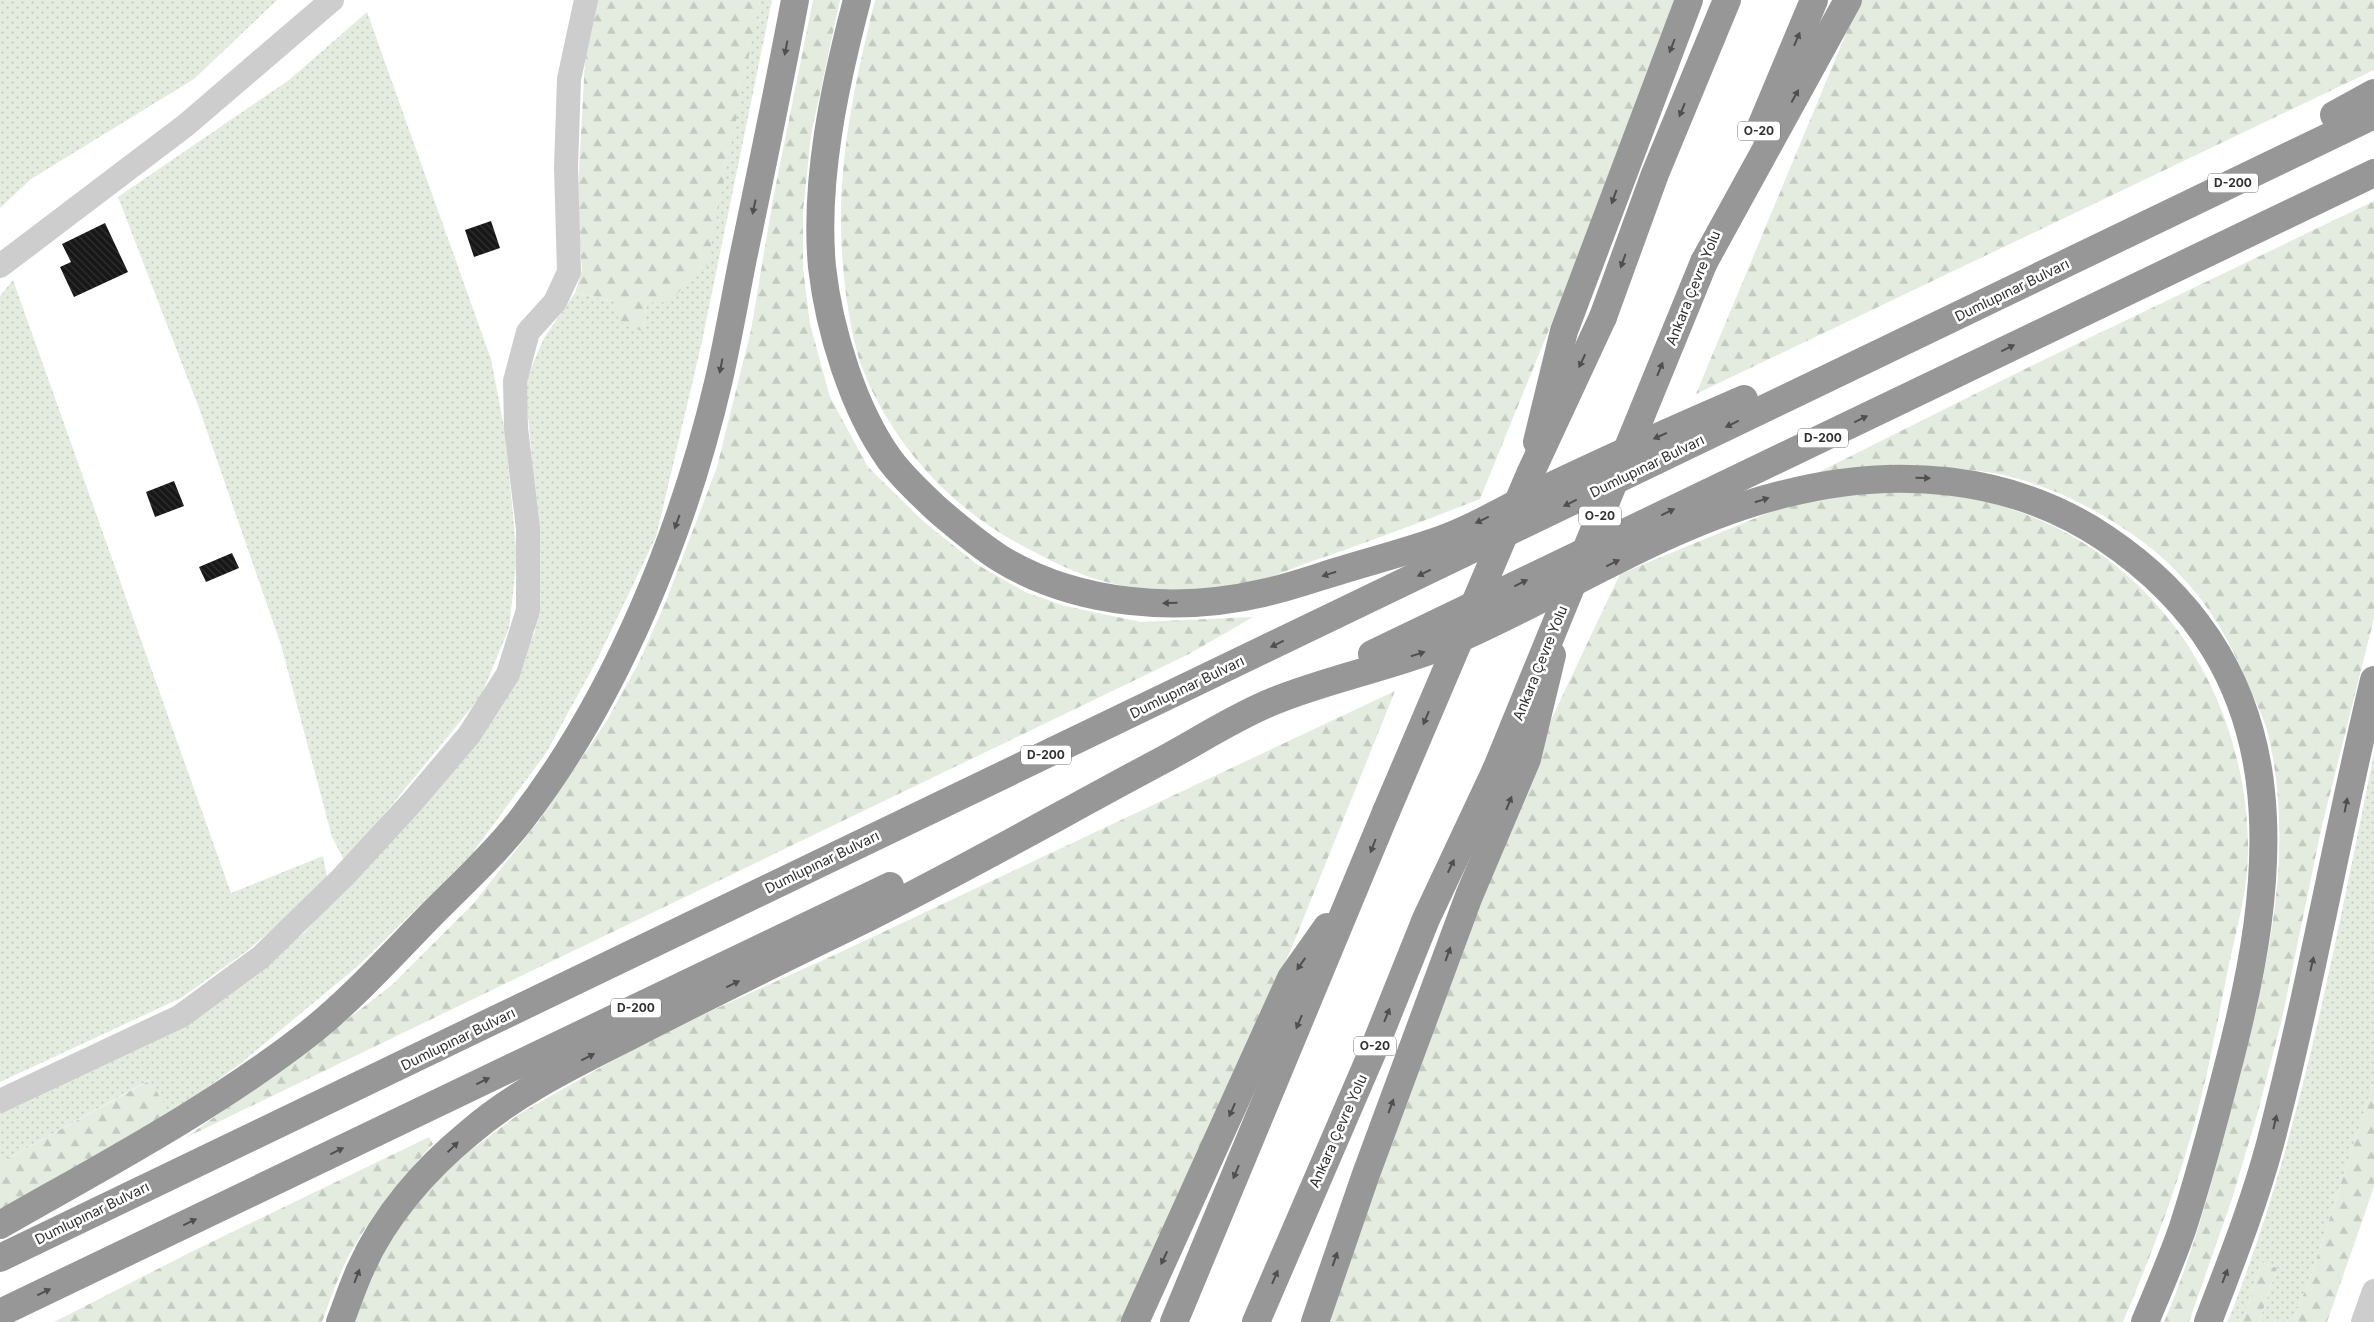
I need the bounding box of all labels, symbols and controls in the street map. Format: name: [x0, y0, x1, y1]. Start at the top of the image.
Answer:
one-way arrow: [1794, 32, 1802, 46]
one-way arrow: [1668, 38, 1675, 53]
one-way arrow: [782, 40, 790, 55]
one-way arrow: [1791, 89, 1799, 104]
one-way arrow: [1678, 103, 1686, 118]
road number: O-20: [1738, 122, 1780, 140]
road number: D-200: [2208, 174, 2258, 192]
one-way arrow: [1610, 190, 1617, 205]
one-way arrow: [750, 200, 758, 215]
street label: Ankara Çevre Yolu: [1662, 228, 1723, 348]
one-way arrow: [1619, 254, 1627, 269]
street label: Dumlupınar Bulvarı: [1952, 254, 2072, 325]
one-way arrow: [2000, 344, 2015, 353]
one-way arrow: [1578, 354, 1586, 368]
one-way arrow: [717, 359, 725, 375]
one-way arrow: [1657, 361, 1664, 376]
one-way arrow: [1854, 415, 1869, 423]
one-way arrow: [1725, 421, 1739, 429]
road number: D-200: [1798, 428, 1848, 448]
street label: Dumlupınar Bulvarı: [1587, 430, 1707, 501]
one-way arrow: [1653, 432, 1667, 440]
one-way arrow: [1915, 475, 1931, 483]
one-way arrow: [1755, 496, 1770, 504]
one-way arrow: [1563, 499, 1577, 507]
road number: O-20: [1579, 506, 1621, 526]
one-way arrow: [1661, 508, 1675, 516]
one-way arrow: [673, 515, 680, 530]
one-way arrow: [1475, 516, 1489, 524]
one-way arrow: [1606, 559, 1620, 567]
one-way arrow: [1416, 569, 1431, 577]
one-way arrow: [1321, 570, 1336, 578]
one-way arrow: [1514, 578, 1528, 586]
one-way arrow: [1162, 599, 1178, 607]
street label: Ankara Çevre Yolu: [1509, 603, 1570, 723]
one-way arrow: [1270, 640, 1284, 648]
one-way arrow: [1411, 650, 1426, 658]
street label: Dumlupınar Bulvarı: [1127, 651, 1247, 722]
one-way arrow: [1422, 711, 1430, 726]
road number: D-200: [1021, 746, 1071, 764]
one-way arrow: [1506, 796, 1513, 811]
one-way arrow: [2342, 796, 2350, 812]
street label: Dumlupınar Bulvarı: [762, 826, 882, 897]
one-way arrow: [1369, 839, 1376, 854]
one-way arrow: [1447, 859, 1455, 873]
one-way arrow: [1444, 946, 1452, 961]
one-way arrow: [2308, 956, 2316, 971]
one-way arrow: [1296, 957, 1306, 970]
one-way arrow: [726, 979, 740, 987]
road number: D-200: [611, 998, 661, 1018]
street label: Dumlupınar Bulvarı: [398, 1003, 518, 1074]
one-way arrow: [1384, 1008, 1392, 1022]
one-way arrow: [1295, 1015, 1303, 1030]
road number: O-20: [1354, 1036, 1396, 1056]
one-way arrow: [581, 1053, 595, 1061]
street label: Ankara Çevre Yolu: [1305, 1072, 1370, 1190]
one-way arrow: [476, 1077, 491, 1085]
one-way arrow: [1387, 1098, 1395, 1113]
one-way arrow: [1227, 1103, 1235, 1117]
one-way arrow: [2271, 1114, 2279, 1129]
one-way arrow: [447, 1141, 459, 1153]
one-way arrow: [330, 1147, 344, 1155]
one-way arrow: [1232, 1165, 1240, 1179]
street label: Dumlupınar Bulvarı: [32, 1177, 152, 1248]
one-way arrow: [183, 1217, 198, 1226]
one-way arrow: [1160, 1251, 1168, 1265]
one-way arrow: [1331, 1251, 1339, 1266]
one-way arrow: [354, 1269, 361, 1284]
one-way arrow: [2222, 1269, 2229, 1284]
one-way arrow: [1271, 1270, 1279, 1284]
one-way arrow: [37, 1288, 51, 1296]

